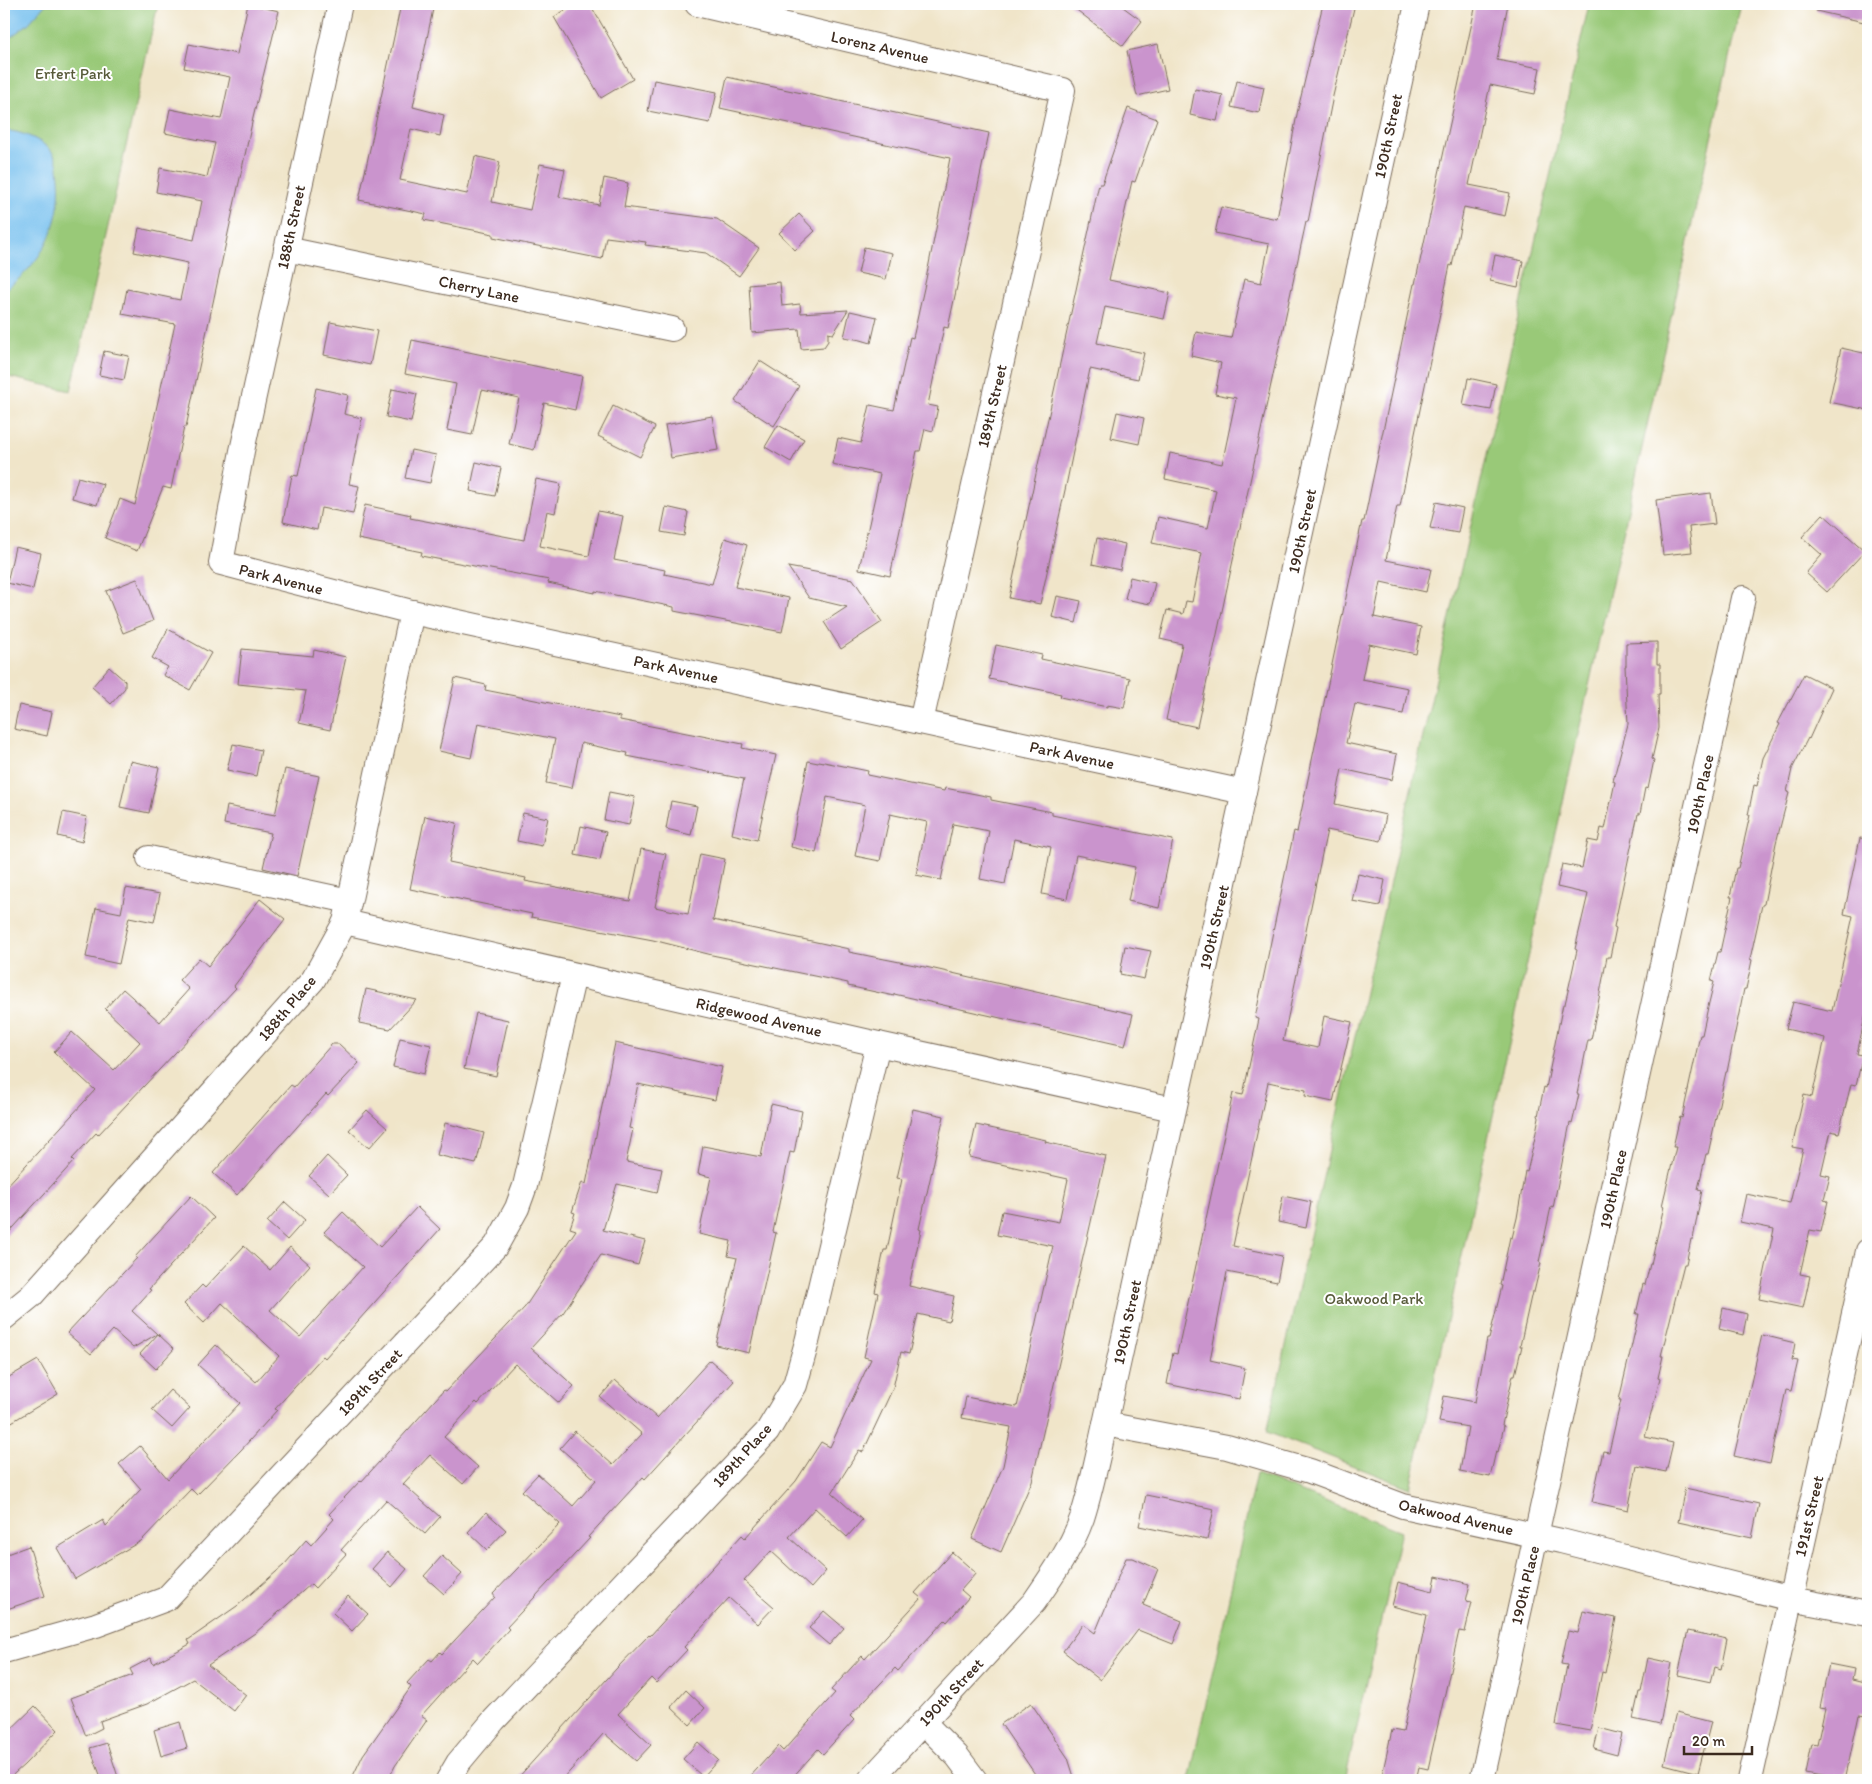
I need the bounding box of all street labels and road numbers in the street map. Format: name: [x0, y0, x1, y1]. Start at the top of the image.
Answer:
street label: Lorenz Avenue: [829, 27, 931, 67]
street label: 190th Street: [1370, 92, 1406, 180]
street label: 188th Street: [273, 183, 309, 271]
street label: Cherry Lane: [437, 271, 521, 307]
street label: 189th Street: [973, 362, 1011, 450]
street label: 190th Street: [1284, 487, 1320, 575]
street label: Park Avenue: [237, 559, 325, 599]
street label: Park Avenue: [632, 651, 720, 687]
street label: Park Avenue: [1028, 737, 1116, 773]
street label: 190th Place: [1682, 753, 1718, 835]
street label: 190th Street: [1195, 883, 1233, 971]
street label: 188th Place: [254, 971, 320, 1045]
street label: Ridgewood Avenue: [694, 993, 824, 1041]
street label: 190th Place: [1595, 1148, 1631, 1230]
street label: 190th Street: [1109, 1278, 1145, 1366]
street label: 189th Street: [334, 1344, 406, 1420]
street label: 189th Place: [708, 1419, 776, 1491]
street label: 191st Street: [1790, 1474, 1828, 1558]
street label: Oakwood Avenue: [1397, 1495, 1516, 1540]
street label: 190th Place: [1507, 1544, 1543, 1626]
street label: 190th Street: [915, 1654, 987, 1730]

